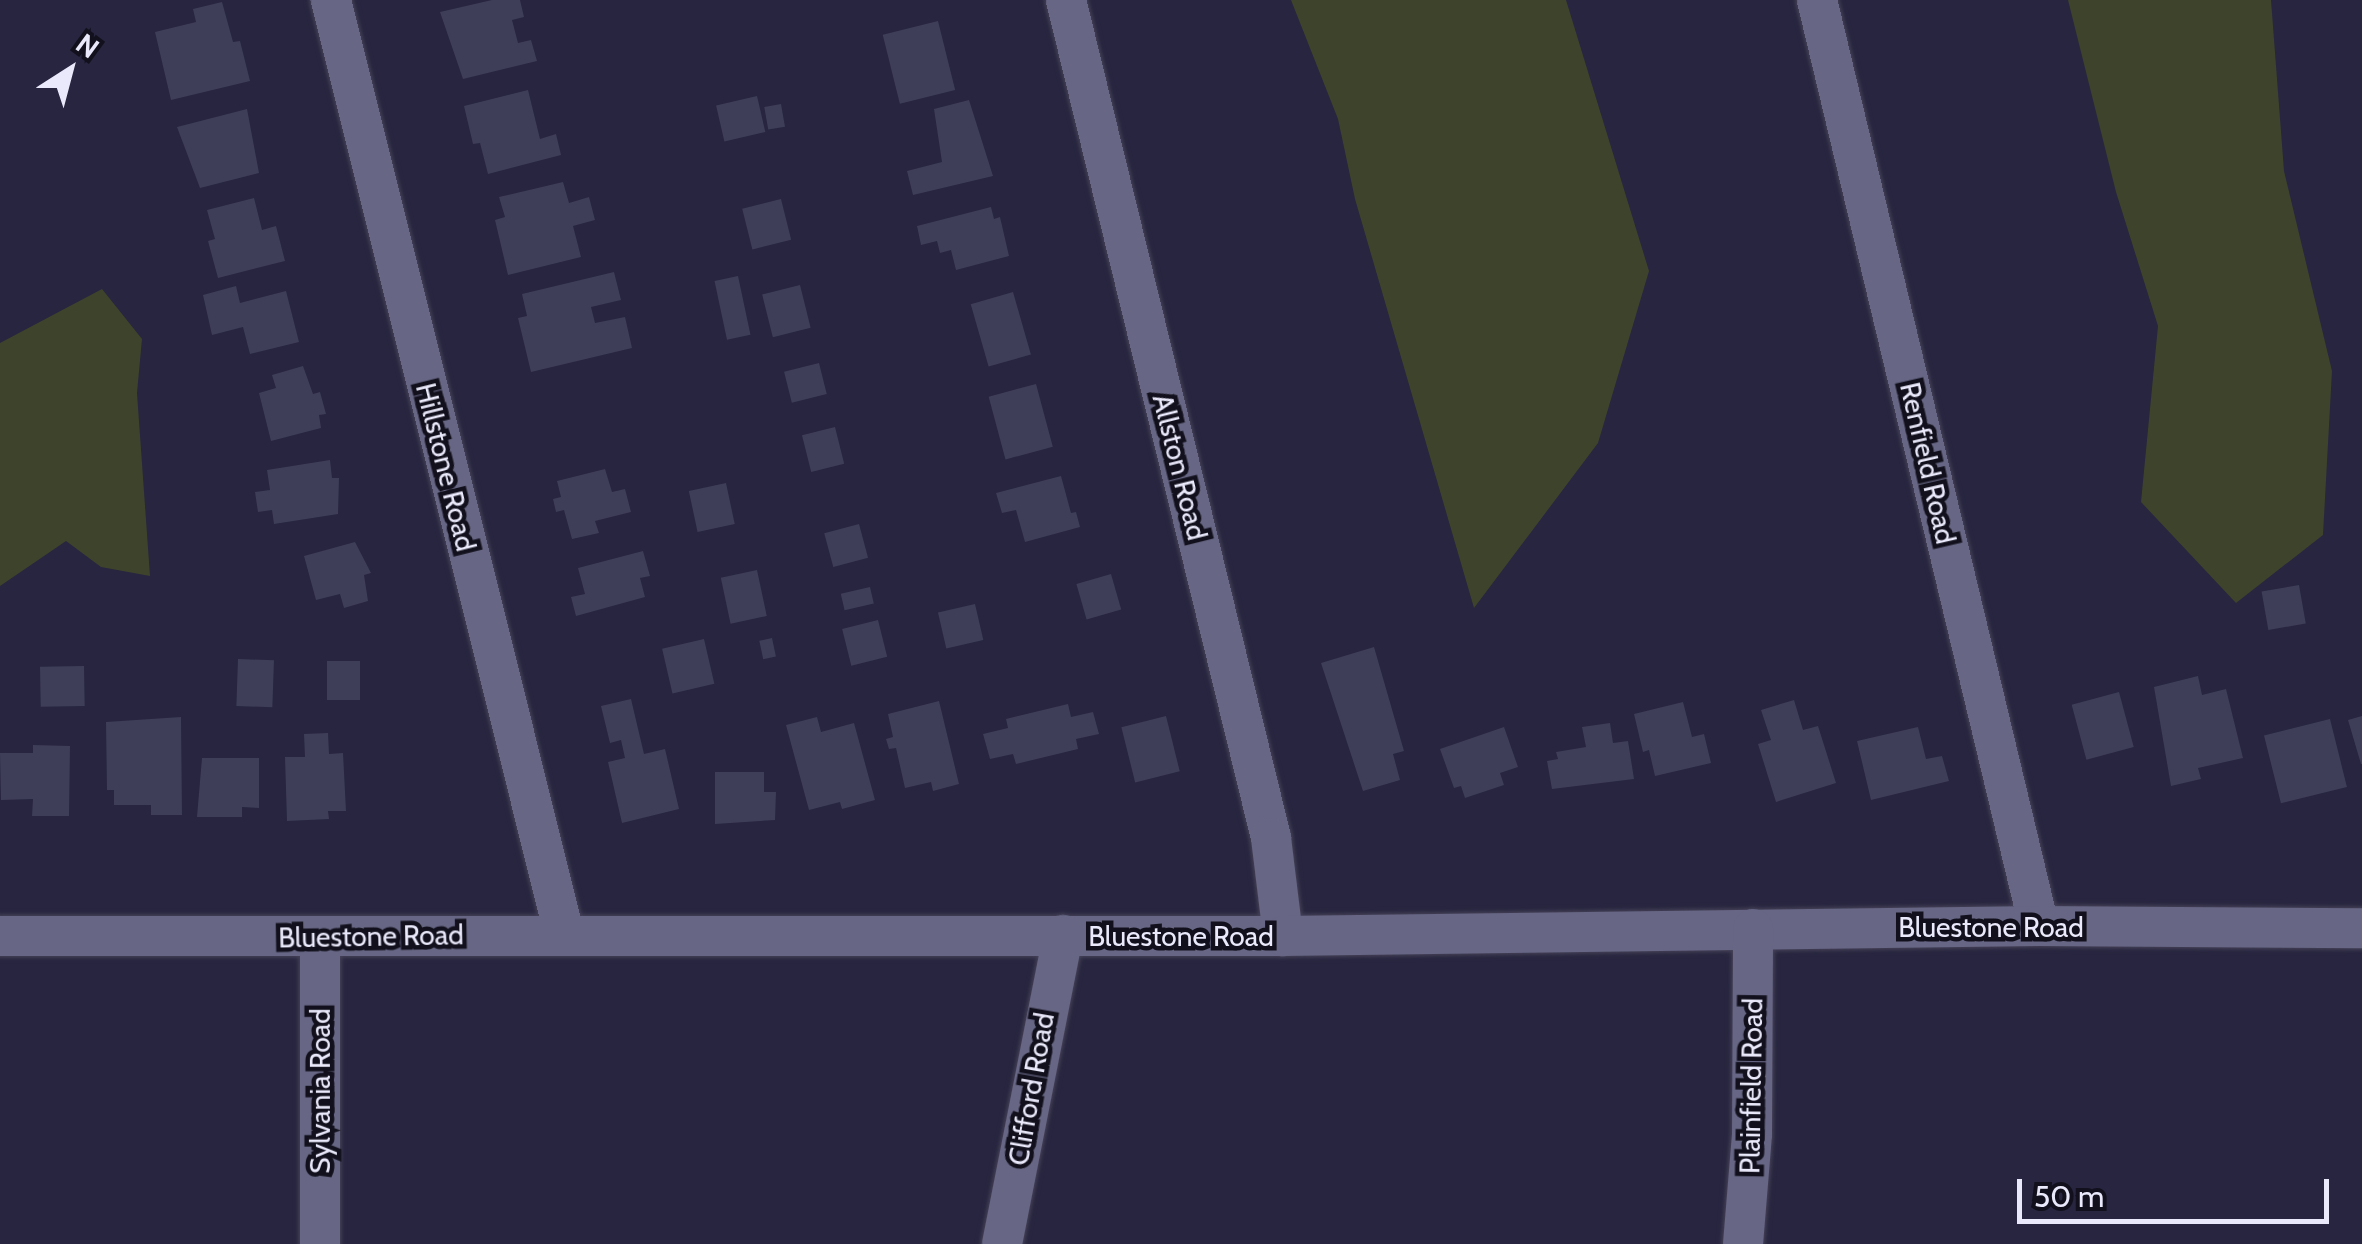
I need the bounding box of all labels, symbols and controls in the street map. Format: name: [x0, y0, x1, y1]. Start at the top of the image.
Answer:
north arrow: [20, 20, 120, 120]
text: N: [70, 26, 106, 65]
street label: Hillstone Road: [409, 379, 483, 555]
street label: Renfield Road: [1893, 379, 1963, 547]
street label: Allston Road: [1146, 391, 1214, 543]
street label: Bluestone Road: [1898, 910, 2084, 944]
street label: Bluestone Road: [278, 918, 464, 954]
street label: Bluestone Road: [1088, 919, 1274, 953]
street label: Plainfield Road: [1733, 998, 1769, 1174]
street label: Sylvania Road: [303, 1008, 337, 1174]
street label: Clifford Road: [1001, 1010, 1061, 1168]
scale bar: [2022, 1159, 2334, 1221]
text: 50 m: [2034, 1178, 2104, 1215]

